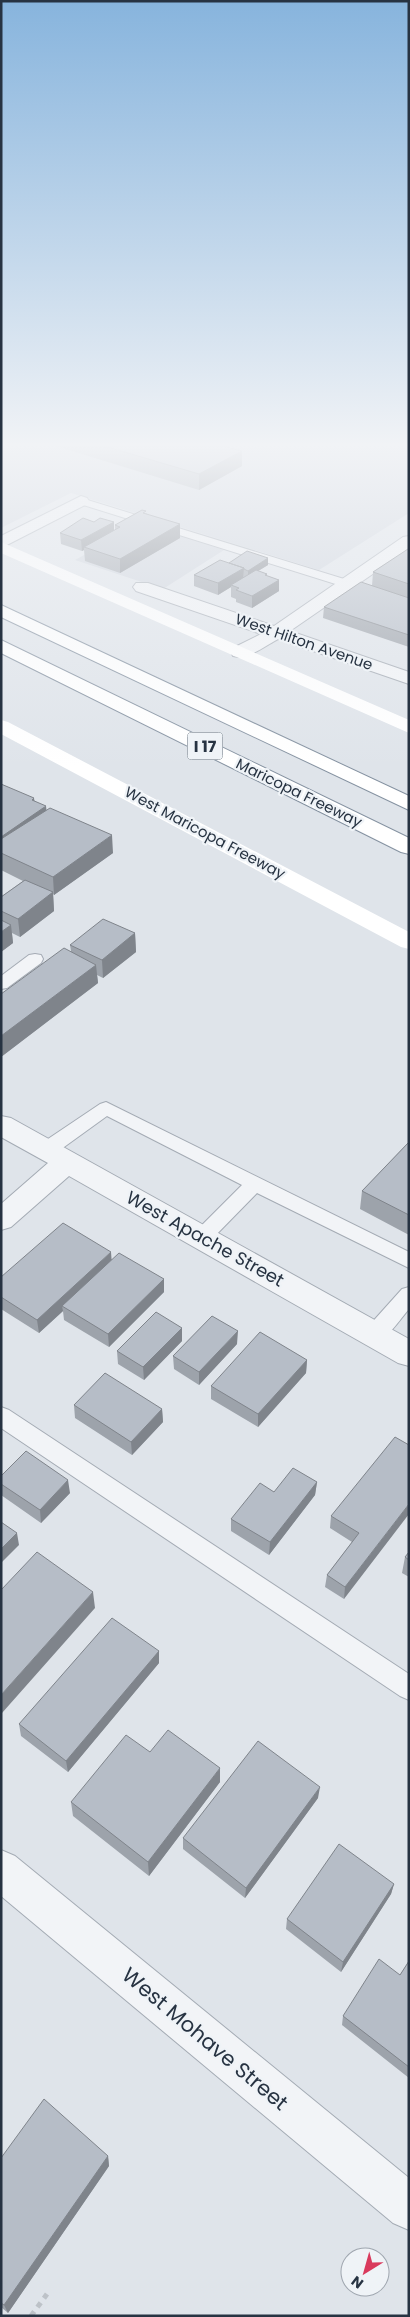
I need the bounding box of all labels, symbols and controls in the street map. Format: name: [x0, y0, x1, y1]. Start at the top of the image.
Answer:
street label: West Hilton Avenue: [233, 608, 376, 675]
road number: I 17: [188, 732, 222, 759]
street label: Maricopa Freeway: [233, 753, 366, 832]
street label: West Maricopa Freeway: [121, 781, 290, 884]
street label: West Apache Street: [122, 1185, 289, 1292]
street label: West Mohave Street: [116, 1960, 295, 2117]
north arrow: [340, 2247, 390, 2297]
text: N: [347, 2271, 367, 2294]

